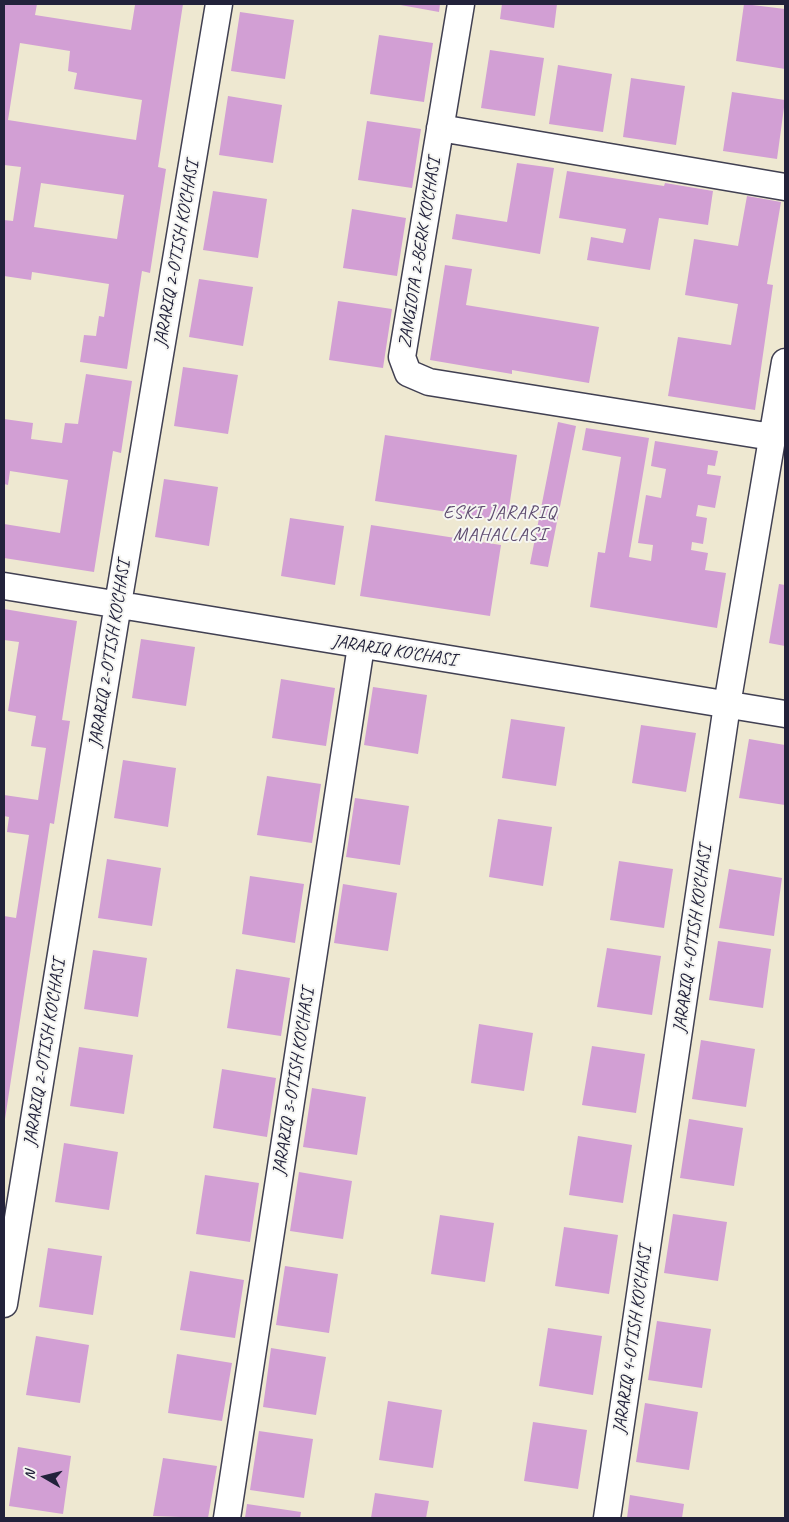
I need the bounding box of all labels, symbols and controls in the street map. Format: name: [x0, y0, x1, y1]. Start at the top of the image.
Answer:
street label: ZANGIOTA 2-BERK KO'CHASI: [394, 157, 446, 349]
street label: JARARIQ 2-O'TISH KO'CHASI: [150, 159, 204, 349]
district label: ESKI JARARIQ MAHALLASI: [442, 502, 558, 546]
street label: JARARIQ 2-O'TISH KO'CHASI: [85, 559, 135, 749]
street label: JARARIQ KO'CHASI: [331, 631, 457, 671]
street label: JARARIQ 4-O'TISH KO'CHASI: [669, 844, 717, 1034]
street label: JARARIQ 2-O'TISH KO'CHASI: [20, 958, 70, 1148]
street label: JARARIQ 3-O'TISH KO'CHASI: [269, 987, 319, 1177]
street label: JARARIQ 4-O'TISH KO'CHASI: [609, 1245, 657, 1435]
north arrow: [20, 1452, 70, 1502]
text: N: [21, 1469, 39, 1480]

